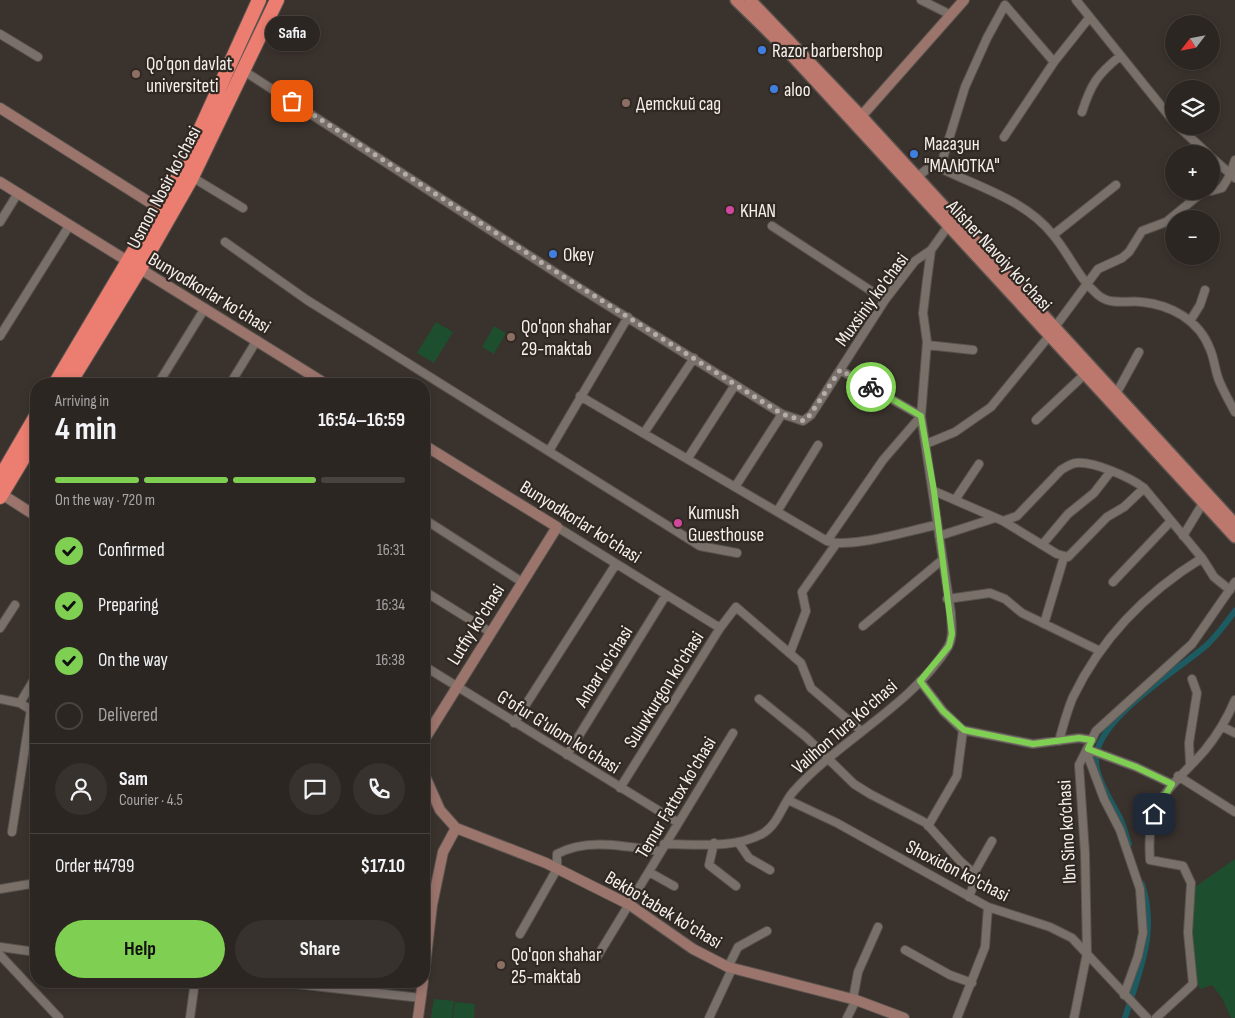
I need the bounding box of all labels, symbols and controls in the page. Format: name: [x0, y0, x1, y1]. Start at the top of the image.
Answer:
north arrow: [1165, 15, 1220, 70]
map controls: [1165, 15, 1220, 265]
callout: Safia: [264, 16, 320, 51]
text: Safia: [279, 24, 306, 43]
place label: Razor barbershop: [772, 40, 883, 63]
marker: Razor barbershop: [756, 44, 768, 56]
place label: Qo'qon davlat universiteti: [146, 53, 232, 98]
marker: Qo'qon davlat universiteti: [130, 68, 142, 80]
place label: aloo: [784, 79, 811, 102]
pin: [271, 80, 313, 122]
button: layers: [1165, 80, 1220, 135]
marker: aloo: [768, 83, 780, 95]
icon: bag: [278, 87, 306, 115]
place label: Детский сад: [636, 93, 721, 116]
marker: Детский сад: [620, 97, 632, 109]
street label: Usmon Nosir ko'chasi: [122, 123, 206, 253]
place label: Магазин "МАЛЮТКА": [924, 133, 1000, 178]
button: +: [1165, 145, 1220, 200]
marker: Магазин "МАЛЮТКА": [908, 148, 920, 160]
street label: Alisher Navoiy ko'chasi: [941, 195, 1056, 317]
place label: KHAN: [740, 200, 776, 223]
marker: KHAN: [724, 204, 736, 216]
button: −: [1165, 210, 1220, 265]
place label: Okey: [563, 244, 595, 267]
street label: Bunyodkorlar ko'chasi: [144, 248, 274, 339]
marker: Okey: [547, 248, 559, 260]
street label: Muxsiniy ko'chasi: [831, 249, 914, 351]
place label: Qo'qon shahar 29-maktab: [521, 316, 612, 361]
marker: Qo'qon shahar 29-maktab: [505, 331, 517, 343]
courier: [846, 362, 896, 412]
icon: bike: [857, 373, 885, 401]
text: Arriving in: [55, 392, 109, 411]
text: 16:54–16:59: [318, 409, 405, 432]
text: 4 min: [55, 410, 117, 449]
street label: Bunyodkorlar ko'chasi: [515, 476, 645, 569]
text: On the way · 720 m: [55, 491, 155, 510]
place label: Kumush Guesthouse: [688, 502, 764, 547]
marker: Kumush Guesthouse: [672, 517, 684, 529]
icon: check: [55, 537, 83, 565]
text: Confirmed: [98, 539, 165, 562]
text: 16:31: [377, 541, 405, 560]
street label: Lutfiy ko'chasi: [442, 580, 510, 669]
icon: check: [55, 592, 83, 620]
text: Preparing: [98, 594, 159, 617]
text: 16:34: [376, 596, 405, 615]
street label: Anbar ko'chasi: [570, 622, 638, 713]
street label: Suluvkurgon ko'chasi: [619, 627, 709, 752]
icon: check: [55, 647, 83, 675]
text: On the way: [98, 649, 168, 672]
text: 16:38: [376, 651, 405, 670]
street label: Valihon Tura Ko'chasi: [788, 675, 902, 779]
street label: G'ofur G'ulom ko'chasi: [493, 685, 624, 779]
text: Delivered: [98, 704, 158, 727]
street label: Temur Fattox ko'chasi: [631, 733, 722, 863]
button: person: [55, 763, 107, 815]
button: chat: [289, 763, 341, 815]
button: phone: [353, 763, 405, 815]
text: Sam: [119, 768, 148, 791]
street label: Ibn Sino ko‘chasi: [1053, 779, 1082, 884]
text: Courier · 4.5: [119, 791, 183, 810]
pin: [1133, 793, 1175, 835]
icon: home: [1140, 800, 1168, 828]
street label: Shoxidon ko'chasi: [902, 835, 1013, 907]
text: Order #4799: [55, 855, 134, 878]
text: $17.10: [360, 855, 405, 878]
street label: Bekbo'tabek ko'chasi: [601, 866, 726, 954]
button: Help: [55, 920, 225, 978]
button: Share: [235, 920, 405, 978]
place label: Qo'qon shahar 25-maktab: [511, 944, 602, 989]
marker: Qo'qon shahar 25-maktab: [495, 959, 507, 971]

